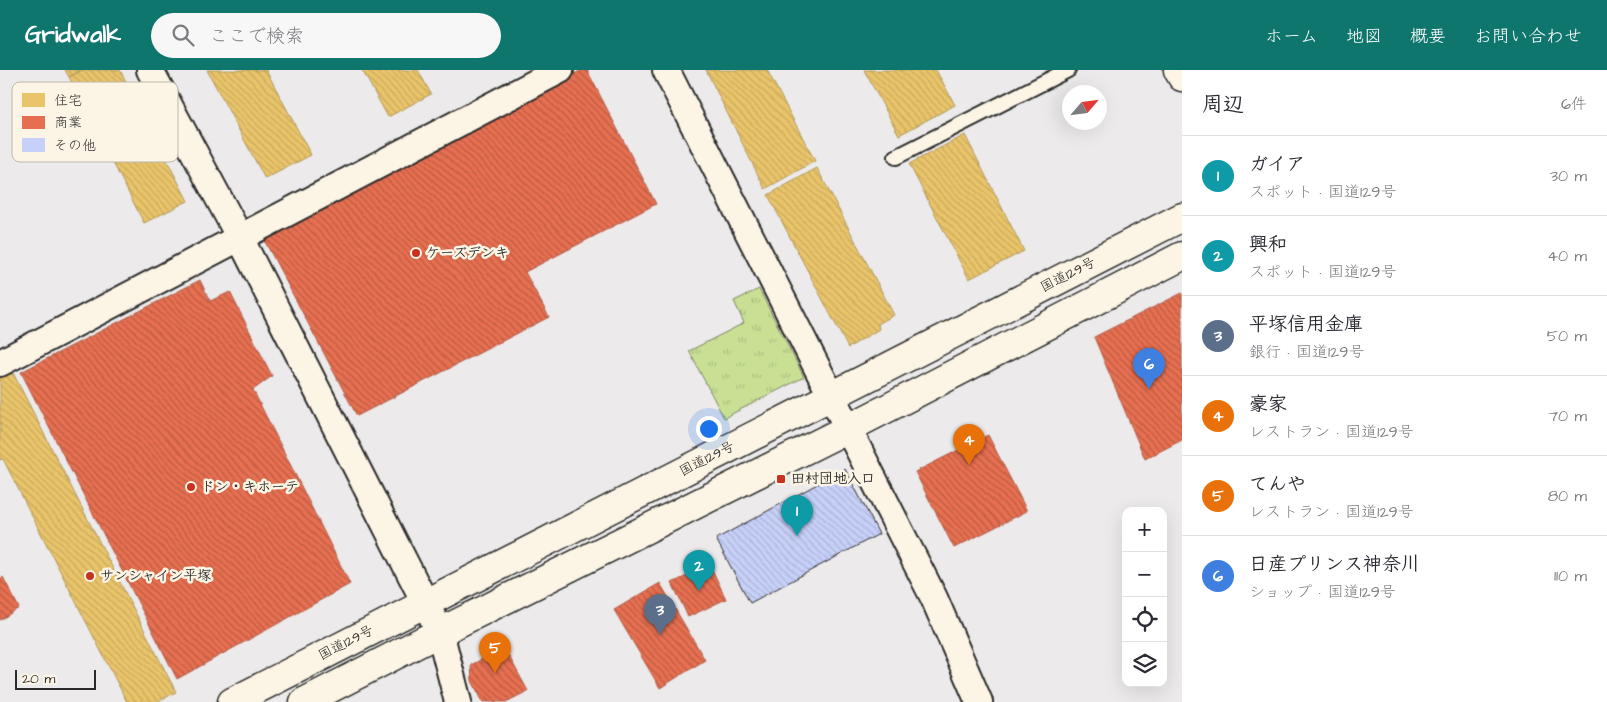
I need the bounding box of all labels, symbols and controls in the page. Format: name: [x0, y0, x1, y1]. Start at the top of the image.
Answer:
search box: [151, 13, 501, 58]
text: Gridwalk: [25, 18, 121, 52]
icon: search: [169, 21, 197, 49]
text: ここで検索: [209, 23, 304, 50]
text: ホーム: [1265, 24, 1318, 49]
text: 地図: [1346, 24, 1382, 49]
text: 概要: [1410, 24, 1446, 49]
text: お問い合わせ: [1474, 24, 1582, 49]
legend: [12, 82, 178, 162]
north arrow: [1062, 85, 1107, 130]
text: 周辺: [1202, 90, 1244, 119]
text: 住宅: [54, 91, 82, 111]
text: 6件: [1561, 93, 1587, 115]
text: 商業: [54, 113, 82, 133]
text: その他: [54, 136, 96, 156]
text: ガイア: [1249, 151, 1305, 178]
text: 1: [1217, 165, 1219, 187]
text: 30 m: [1550, 165, 1587, 187]
text: スポット · 国道129号: [1249, 181, 1396, 203]
text: 興和: [1249, 231, 1287, 258]
place label: ケーズデンキ: [426, 243, 509, 263]
text: 2: [1213, 245, 1223, 267]
text: 40 m: [1547, 245, 1587, 267]
marker: ケーズデンキ: [410, 247, 422, 259]
street label: 国道129号: [1037, 253, 1099, 297]
text: スポット · 国道129号: [1249, 261, 1396, 283]
text: 平塚信用金庫: [1249, 311, 1363, 338]
text: 3: [1214, 325, 1222, 347]
text: 50 m: [1547, 325, 1587, 347]
text: 銀行 · 国道129号: [1249, 341, 1364, 363]
pin: 6: [1133, 348, 1165, 389]
text: 豪家: [1249, 391, 1287, 418]
text: 4: [1213, 405, 1223, 427]
text: 70 m: [1548, 405, 1587, 427]
your location: [696, 416, 722, 442]
text: レストラン · 国道129号: [1249, 421, 1414, 443]
pin: 4: [953, 424, 985, 465]
street label: 国道129号: [676, 437, 738, 481]
place label: 田村団地入口: [791, 469, 875, 489]
text: てんや: [1249, 471, 1306, 498]
marker: 田村団地入口: [775, 473, 787, 485]
place label: ドン・キホーテ: [201, 477, 299, 497]
marker: ドン・キホーテ: [185, 481, 197, 493]
text: 5: [1212, 485, 1224, 507]
text: 80 m: [1548, 485, 1587, 507]
pin: 1: [781, 495, 813, 536]
text: レストラン · 国道129号: [1249, 501, 1414, 523]
map controls: [1122, 507, 1167, 687]
button: +: [1122, 507, 1167, 552]
pin: 2: [683, 550, 715, 591]
text: 日産プリンス神奈川: [1249, 551, 1420, 578]
button: −: [1122, 552, 1167, 597]
text: 6: [1213, 565, 1223, 587]
text: 110 m: [1554, 565, 1587, 587]
place label: サンシャイン平塚: [100, 566, 211, 586]
marker: サンシャイン平塚: [84, 570, 96, 582]
text: ショップ · 国道129号: [1249, 581, 1396, 603]
pin: 3: [644, 594, 676, 635]
button: locate: [1122, 597, 1167, 642]
street label: 国道129号: [315, 621, 377, 665]
pin: 5: [479, 632, 511, 673]
button: layers: [1122, 642, 1167, 687]
scale bar: [15, 667, 96, 690]
text: 20 m: [22, 669, 55, 689]

